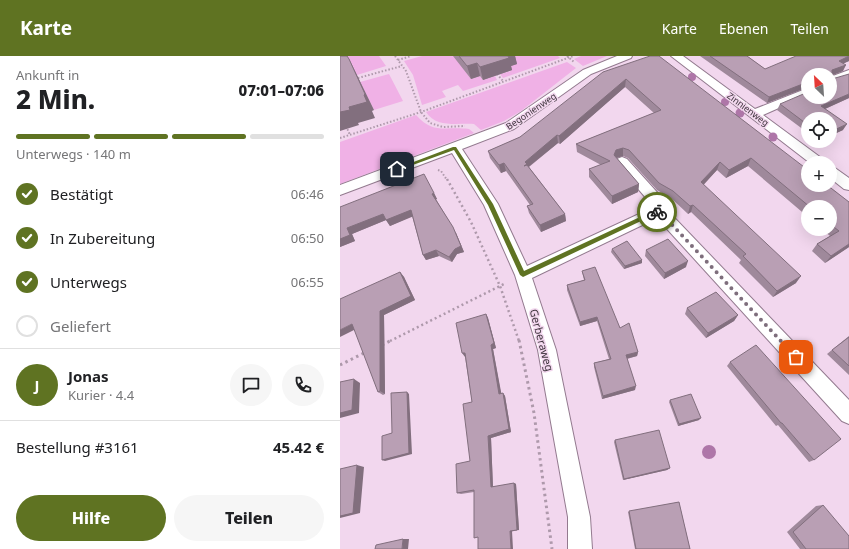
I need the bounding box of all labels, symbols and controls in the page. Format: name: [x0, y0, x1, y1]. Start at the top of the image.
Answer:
text: Karte: [20, 15, 72, 41]
text: Karte: [662, 19, 697, 38]
text: Ebenen: [719, 19, 769, 38]
text: Teilen: [791, 19, 829, 38]
text: Ankunft in: [16, 66, 79, 84]
north arrow: [801, 68, 837, 104]
map controls: [801, 68, 837, 236]
text: 07:01–07:06: [239, 80, 324, 100]
text: 2 Min.: [16, 81, 95, 117]
street label: Begonienweg: [503, 89, 559, 133]
street label: Zinnienweg: [724, 89, 772, 129]
button: locate: [801, 112, 837, 148]
text: Unterwegs · 140 m: [16, 145, 131, 163]
pin: [380, 152, 414, 186]
button: +: [801, 156, 837, 192]
icon: home: [386, 158, 408, 180]
icon: check: [16, 183, 38, 205]
text: Bestätigt: [50, 184, 113, 204]
text: 06:46: [291, 185, 324, 203]
courier: [637, 192, 677, 232]
button: −: [801, 200, 837, 236]
icon: bike: [646, 201, 668, 223]
icon: check: [16, 227, 38, 249]
text: In Zubereitung: [50, 228, 155, 248]
text: 06:50: [291, 229, 324, 247]
icon: check: [16, 271, 38, 293]
text: Unterwegs: [50, 272, 127, 292]
text: 06:55: [291, 273, 324, 291]
street label: Gerberaweg: [526, 307, 558, 373]
text: Geliefert: [50, 316, 111, 336]
pin: [779, 340, 813, 374]
icon: bag: [785, 346, 807, 368]
button: chat: [230, 364, 272, 406]
button: phone: [282, 364, 324, 406]
text: Jonas: [68, 366, 109, 386]
text: J: [35, 375, 39, 395]
text: Kurier · 4.4: [68, 386, 134, 404]
text: Bestellung #3161: [16, 437, 139, 457]
text: 45.42 €: [273, 437, 324, 457]
button: Hilfe: [16, 495, 166, 541]
button: Teilen: [174, 495, 324, 541]

